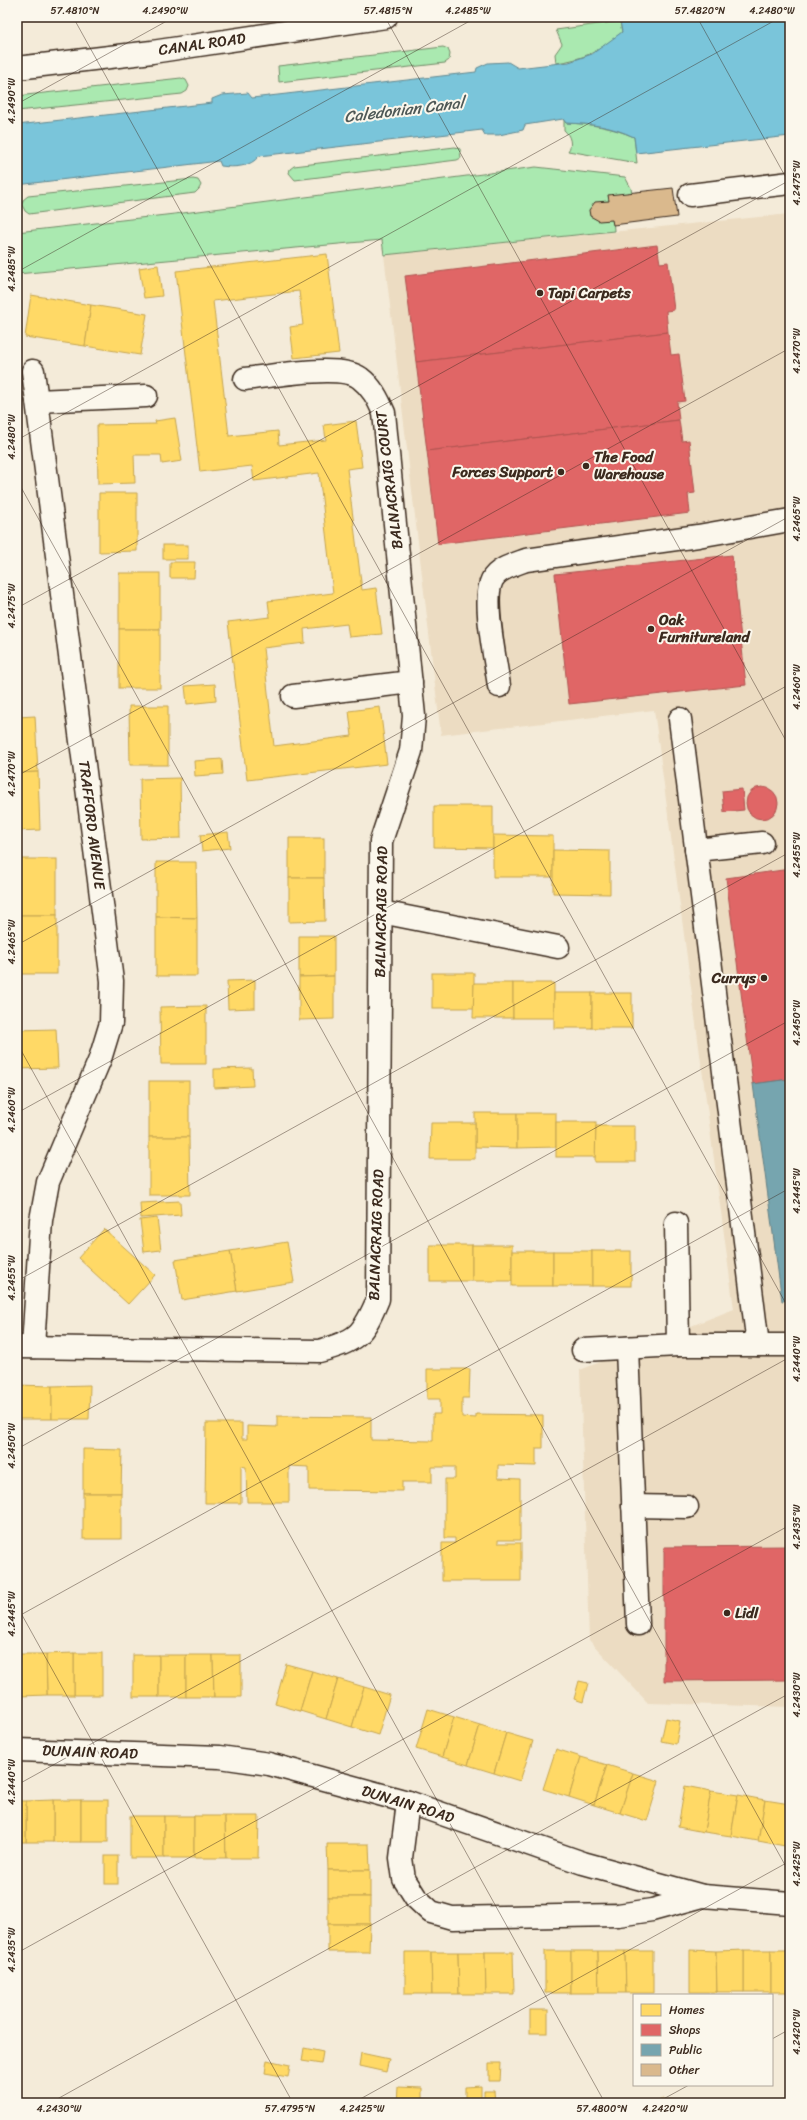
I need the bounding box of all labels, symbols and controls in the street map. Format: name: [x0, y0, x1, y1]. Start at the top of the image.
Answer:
text: 57.4810°N: [51, 2, 100, 20]
text: 4.2490°W: [142, 2, 188, 20]
text: 57.4815°N: [364, 2, 412, 20]
text: 4.2485°W: [445, 2, 491, 20]
text: 57.4820°N: [675, 2, 725, 20]
text: 4.2480°W: [749, 2, 795, 20]
street label: CANAL ROAD: [157, 25, 247, 63]
text: 4.2490°W: [3, 78, 21, 124]
water label: Caledonian Canal: [343, 87, 469, 131]
text: 4.2475°W: [788, 160, 806, 206]
text: 4.2485°W: [3, 246, 21, 292]
place label: Tapi Carpets: [548, 280, 632, 306]
marker: Tapi Carpets: [535, 288, 545, 298]
text: 4.2470°W: [788, 328, 806, 374]
street label: BALNACRAIG COURT: [367, 408, 410, 551]
text: 4.2480°W: [3, 414, 21, 460]
place label: The Food Warehouse: [594, 444, 664, 487]
place label: Forces Support: [451, 459, 553, 485]
marker: The Food Warehouse: [581, 461, 591, 471]
marker: Forces Support: [556, 467, 566, 477]
text: 4.2465°W: [788, 496, 806, 542]
text: 4.2475°W: [3, 583, 21, 629]
place label: Oak Furnitureland: [658, 607, 751, 650]
marker: Oak Furnitureland: [646, 624, 656, 634]
text: 4.2460°W: [788, 664, 806, 710]
text: 4.2470°W: [3, 751, 21, 797]
street label: TRAFFORD AVENUE: [71, 759, 113, 893]
text: 4.2455°W: [788, 832, 806, 878]
street label: BALNACRAIG ROAD: [367, 846, 395, 978]
text: 4.2465°W: [3, 919, 21, 965]
place label: Currys: [711, 965, 757, 991]
marker: Currys: [759, 973, 769, 983]
text: 4.2450°W: [788, 1000, 806, 1046]
text: 4.2460°W: [3, 1087, 21, 1133]
text: 4.2445°W: [788, 1168, 806, 1214]
street label: BALNACRAIG ROAD: [361, 1169, 391, 1301]
text: 4.2455°W: [3, 1255, 21, 1301]
text: 4.2440°W: [788, 1336, 806, 1382]
text: 4.2450°W: [3, 1423, 21, 1469]
text: 4.2435°W: [788, 1504, 806, 1549]
text: 4.2445°W: [3, 1591, 21, 1637]
place label: Lidl: [735, 1600, 759, 1626]
marker: Lidl: [722, 1608, 732, 1618]
text: 4.2430°W: [788, 1672, 806, 1718]
street label: DUNAIN ROAD: [42, 1737, 138, 1767]
text: 4.2440°W: [3, 1759, 21, 1805]
street label: DUNAIN ROAD: [358, 1778, 458, 1830]
text: 4.2425°W: [788, 1841, 806, 1887]
text: 4.2435°W: [3, 1927, 21, 1972]
legend: [633, 1994, 773, 2086]
text: Homes: [669, 1999, 705, 2021]
text: 4.2420°W: [788, 2009, 806, 2055]
text: Shops: [669, 2019, 700, 2041]
text: Public: [669, 2039, 702, 2061]
text: Other: [669, 2059, 700, 2081]
text: 4.2430°W: [36, 2100, 82, 2118]
text: 57.4795°N: [265, 2100, 315, 2118]
text: 4.2425°W: [339, 2100, 385, 2118]
text: 57.4800°N: [577, 2100, 628, 2118]
text: 4.2420°W: [642, 2100, 688, 2118]

